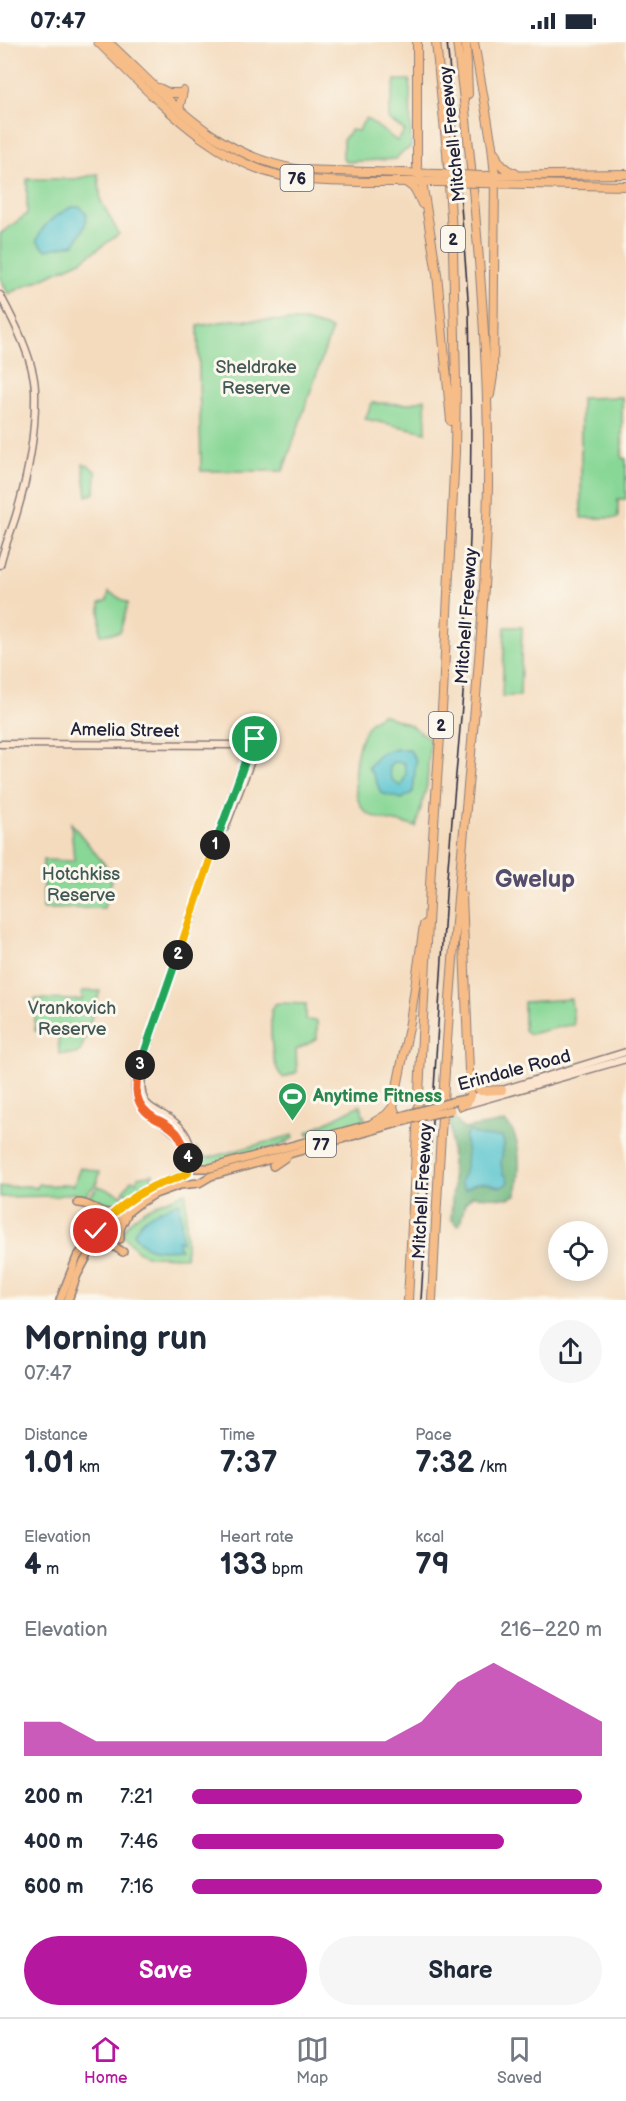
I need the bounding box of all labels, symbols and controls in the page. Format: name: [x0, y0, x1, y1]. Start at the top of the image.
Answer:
text: 07:47: [30, 8, 86, 35]
street label: Mitchell Freeway: [435, 64, 470, 203]
road number: 76: [280, 165, 314, 191]
road number: 2: [441, 226, 465, 252]
park label: Sheldrake Reserve: [215, 357, 297, 399]
street label: Mitchell Freeway: [451, 546, 482, 685]
road number: 2: [429, 712, 453, 738]
pin: [229, 713, 280, 764]
street label: Amelia Street: [70, 719, 180, 742]
icon: arrive: [238, 722, 271, 755]
pin: 1: [200, 830, 230, 860]
text: 1: [212, 835, 218, 854]
park label: Hotchkiss Reserve: [42, 864, 120, 906]
district label: Gwelup: [495, 865, 575, 894]
pin: 2: [163, 940, 193, 970]
text: 2: [173, 945, 183, 964]
park label: Vrankovich Reserve: [28, 998, 116, 1040]
street label: Erindale Road: [455, 1045, 573, 1096]
pin: 3: [125, 1050, 155, 1080]
text: 3: [135, 1055, 145, 1074]
sports icon: Anytime Fitness: [276, 1080, 308, 1122]
place label: Anytime Fitness: [312, 1086, 442, 1107]
street label: Mitchell Freeway: [408, 1122, 437, 1260]
road number: 77: [306, 1131, 336, 1157]
pin: 4: [173, 1143, 203, 1173]
text: 4: [183, 1148, 193, 1167]
pin: [70, 1205, 121, 1256]
icon: check: [79, 1214, 112, 1247]
map controls: [548, 1221, 608, 1281]
button: locate: [548, 1221, 608, 1281]
text: Morning run: [24, 1319, 207, 1359]
button: share: [539, 1320, 602, 1383]
text: 07:47: [24, 1362, 72, 1386]
text: Distance: [24, 1426, 88, 1445]
text: Time: [220, 1426, 255, 1445]
text: Pace: [415, 1426, 452, 1445]
text: 1.01: [24, 1445, 75, 1481]
text: 7:37: [220, 1445, 278, 1481]
text: 7:32: [415, 1445, 475, 1481]
text: km: [75, 1458, 100, 1477]
text: /km: [475, 1458, 507, 1477]
text: Elevation: [24, 1528, 91, 1547]
text: Heart rate: [220, 1528, 294, 1547]
text: kcal: [415, 1528, 444, 1547]
text: 4: [24, 1547, 42, 1583]
text: 133: [220, 1547, 267, 1583]
text: 79: [415, 1547, 449, 1583]
text: m: [42, 1560, 59, 1579]
text: bpm: [267, 1560, 303, 1579]
text: Elevation: [24, 1618, 107, 1642]
text: 216–220 m: [500, 1618, 602, 1642]
text: 200 m: [24, 1785, 83, 1809]
text: 7:21: [120, 1785, 153, 1809]
text: 400 m: [24, 1830, 83, 1854]
text: 7:46: [120, 1830, 158, 1854]
text: 600 m: [24, 1875, 84, 1899]
text: 7:16: [120, 1875, 154, 1899]
button: Save: [24, 1936, 307, 2005]
button: Share: [319, 1936, 602, 2005]
tab: Home: [84, 2033, 128, 2088]
tab: Map: [296, 2033, 329, 2088]
tab: Saved: [497, 2033, 542, 2088]

